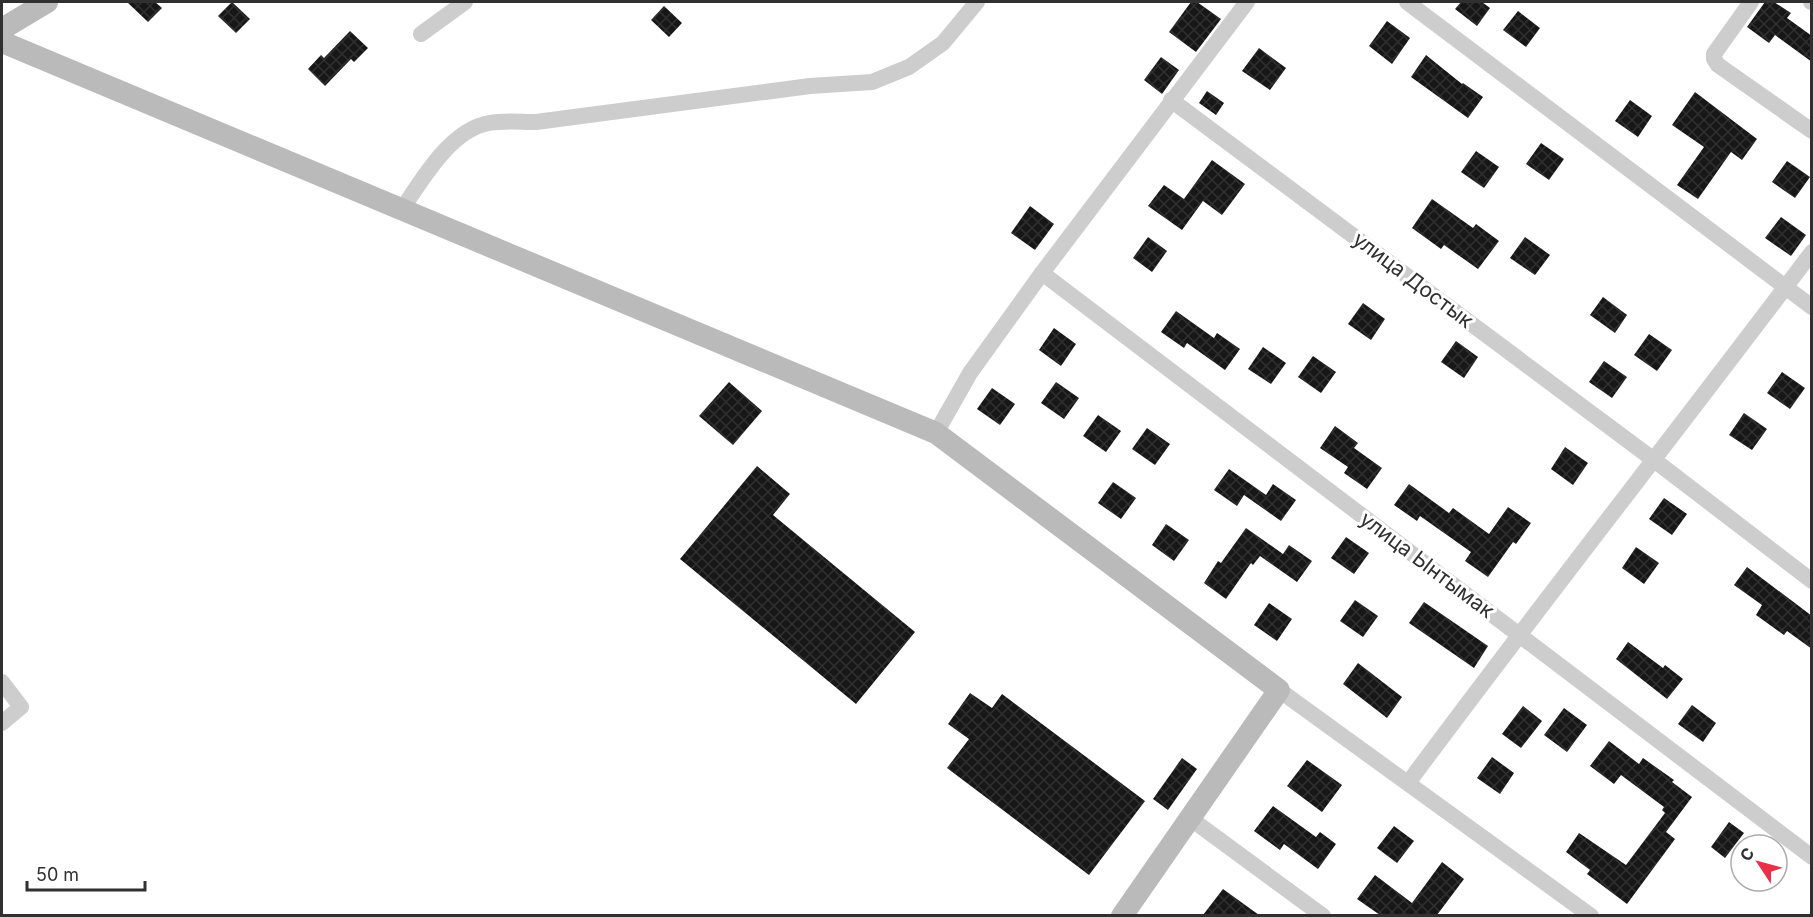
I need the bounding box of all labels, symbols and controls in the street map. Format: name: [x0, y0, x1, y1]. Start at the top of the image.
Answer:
street label: улица Достык: [1348, 226, 1479, 333]
street label: улица Ынтымак: [1355, 506, 1500, 624]
north arrow: [1729, 833, 1789, 893]
text: С: [1735, 843, 1759, 865]
scale bar: [27, 854, 146, 892]
text: 50 m: [36, 864, 79, 885]

